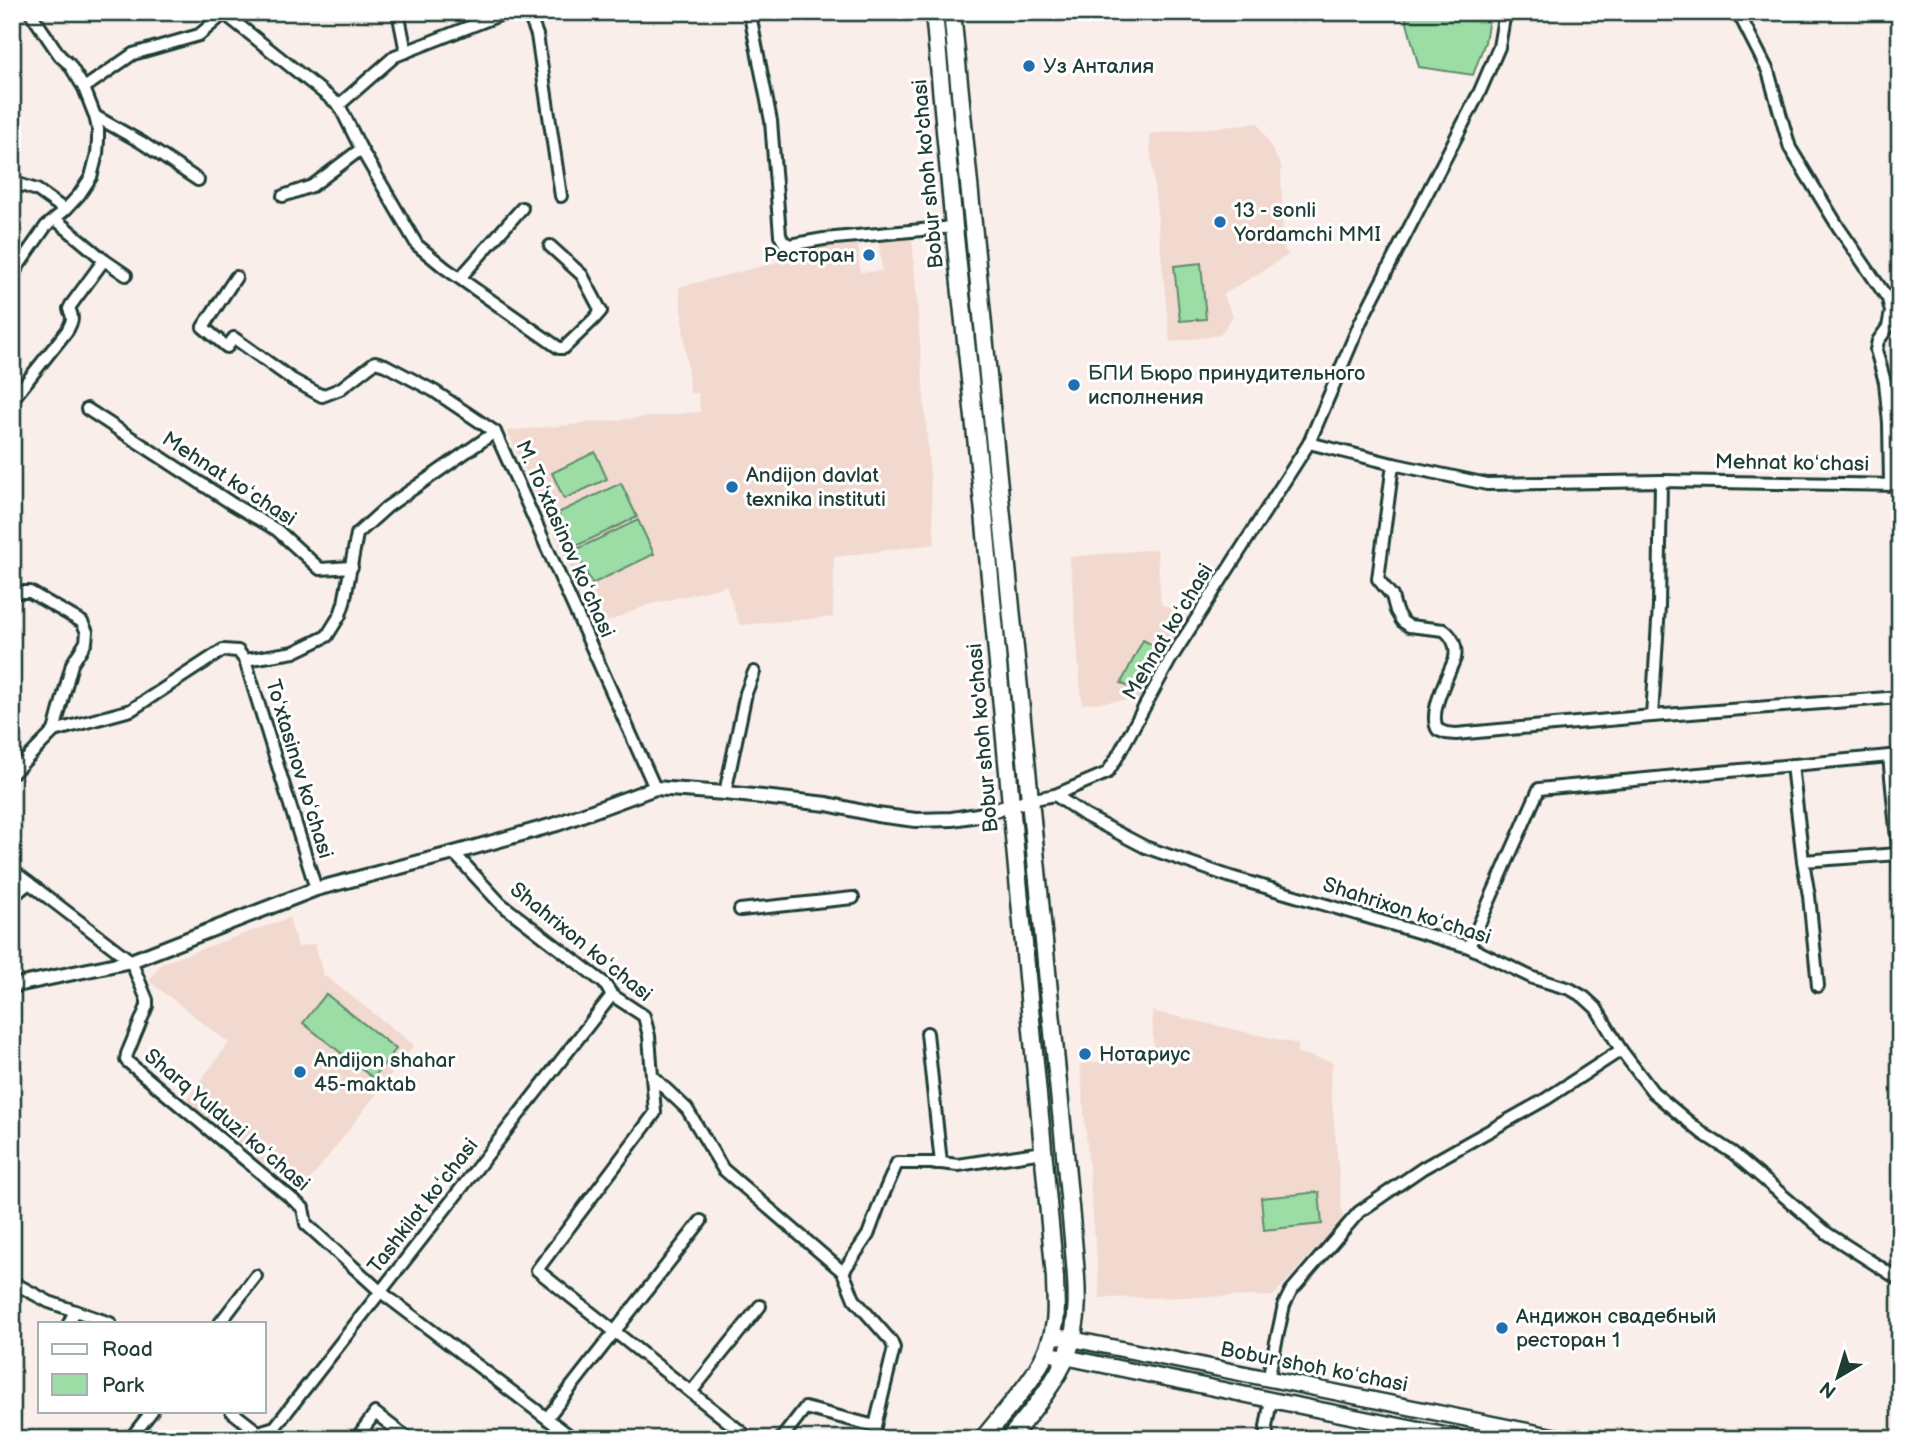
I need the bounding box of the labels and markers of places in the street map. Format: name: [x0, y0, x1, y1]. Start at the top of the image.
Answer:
place label: Уз Анталия: [1043, 54, 1154, 79]
marker: Уз Анталия: [1021, 58, 1037, 74]
place label: 13 - sonli Yordamchi MMI: [1233, 198, 1381, 247]
marker: 13 - sonli Yordamchi MMI: [1212, 214, 1228, 230]
place label: Ресторан: [763, 243, 855, 268]
marker: Ресторан: [861, 247, 877, 263]
place label: БПИ Бюро принудительного исполнения: [1088, 361, 1365, 410]
marker: БПИ Бюро принудительного исполнения: [1066, 377, 1082, 393]
place label: Andijon davlat texnika instituti: [746, 463, 886, 512]
marker: Andijon davlat texnika instituti: [724, 479, 740, 495]
place label: Нотариус: [1099, 1042, 1190, 1067]
marker: Нотариус: [1077, 1046, 1093, 1062]
place label: Andijon shahar 45-maktab: [314, 1048, 455, 1097]
marker: Andijon shahar 45-maktab: [292, 1064, 308, 1080]
place label: Андижон свадебный ресторан 1: [1515, 1304, 1717, 1353]
marker: Андижон свадебный ресторан 1: [1494, 1320, 1510, 1336]

